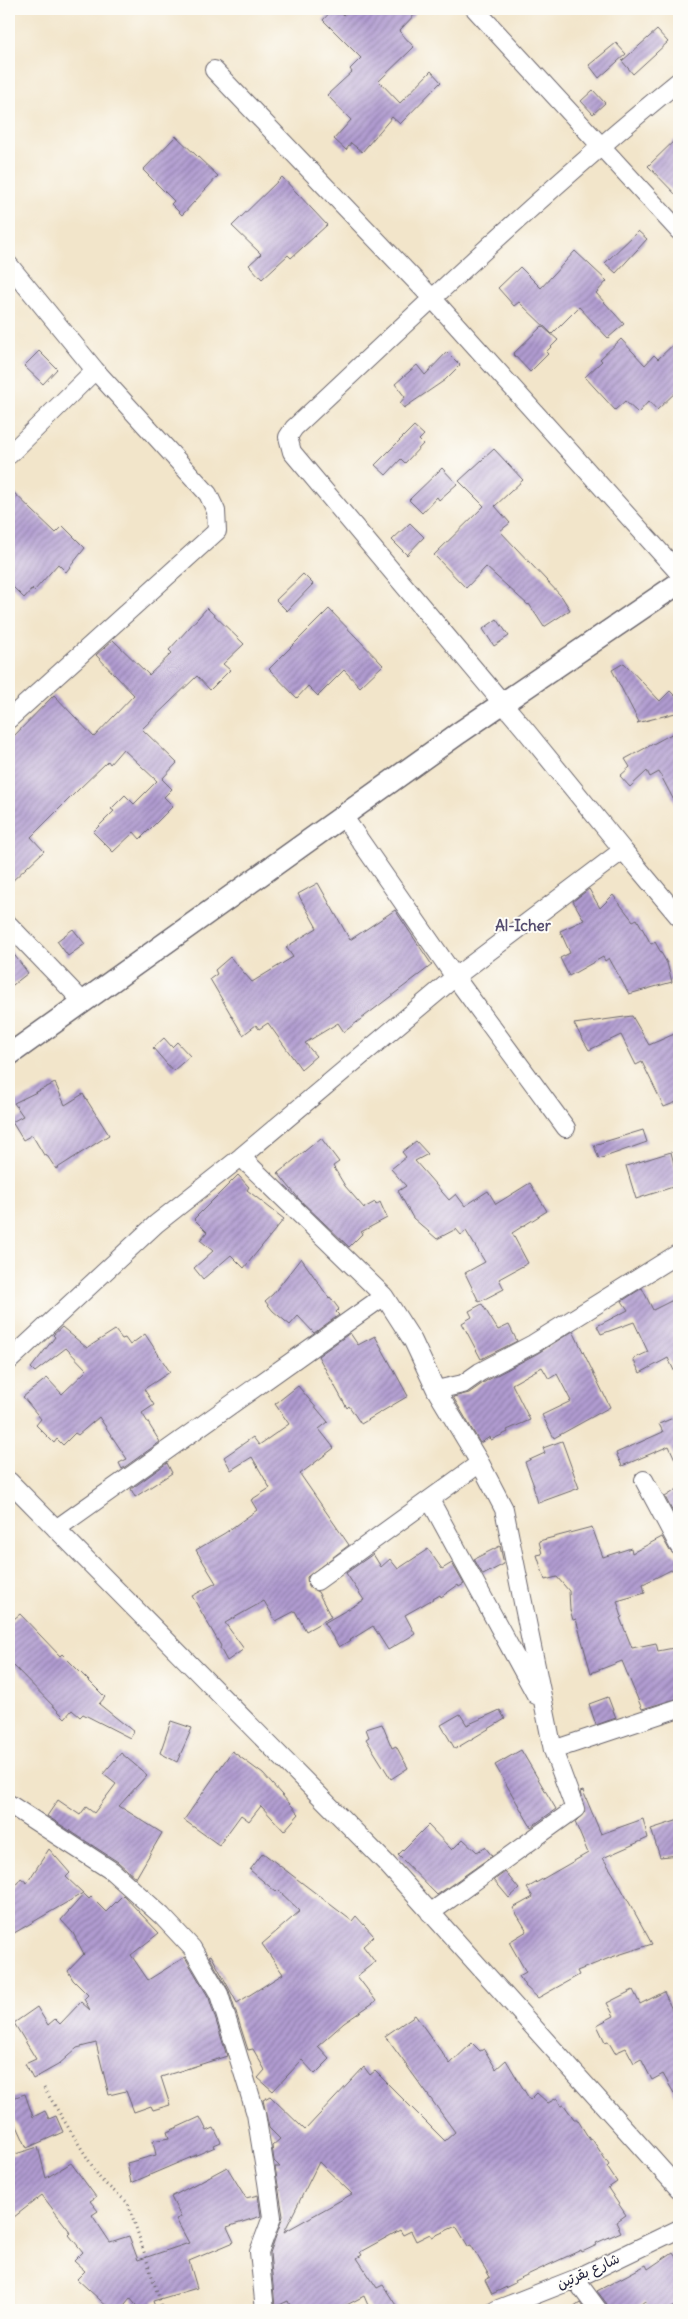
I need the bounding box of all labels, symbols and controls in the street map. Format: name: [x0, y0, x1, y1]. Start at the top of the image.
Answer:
district label: Al-Icher: [495, 916, 552, 935]
street label: شارع بقرتين: [554, 2249, 623, 2294]

